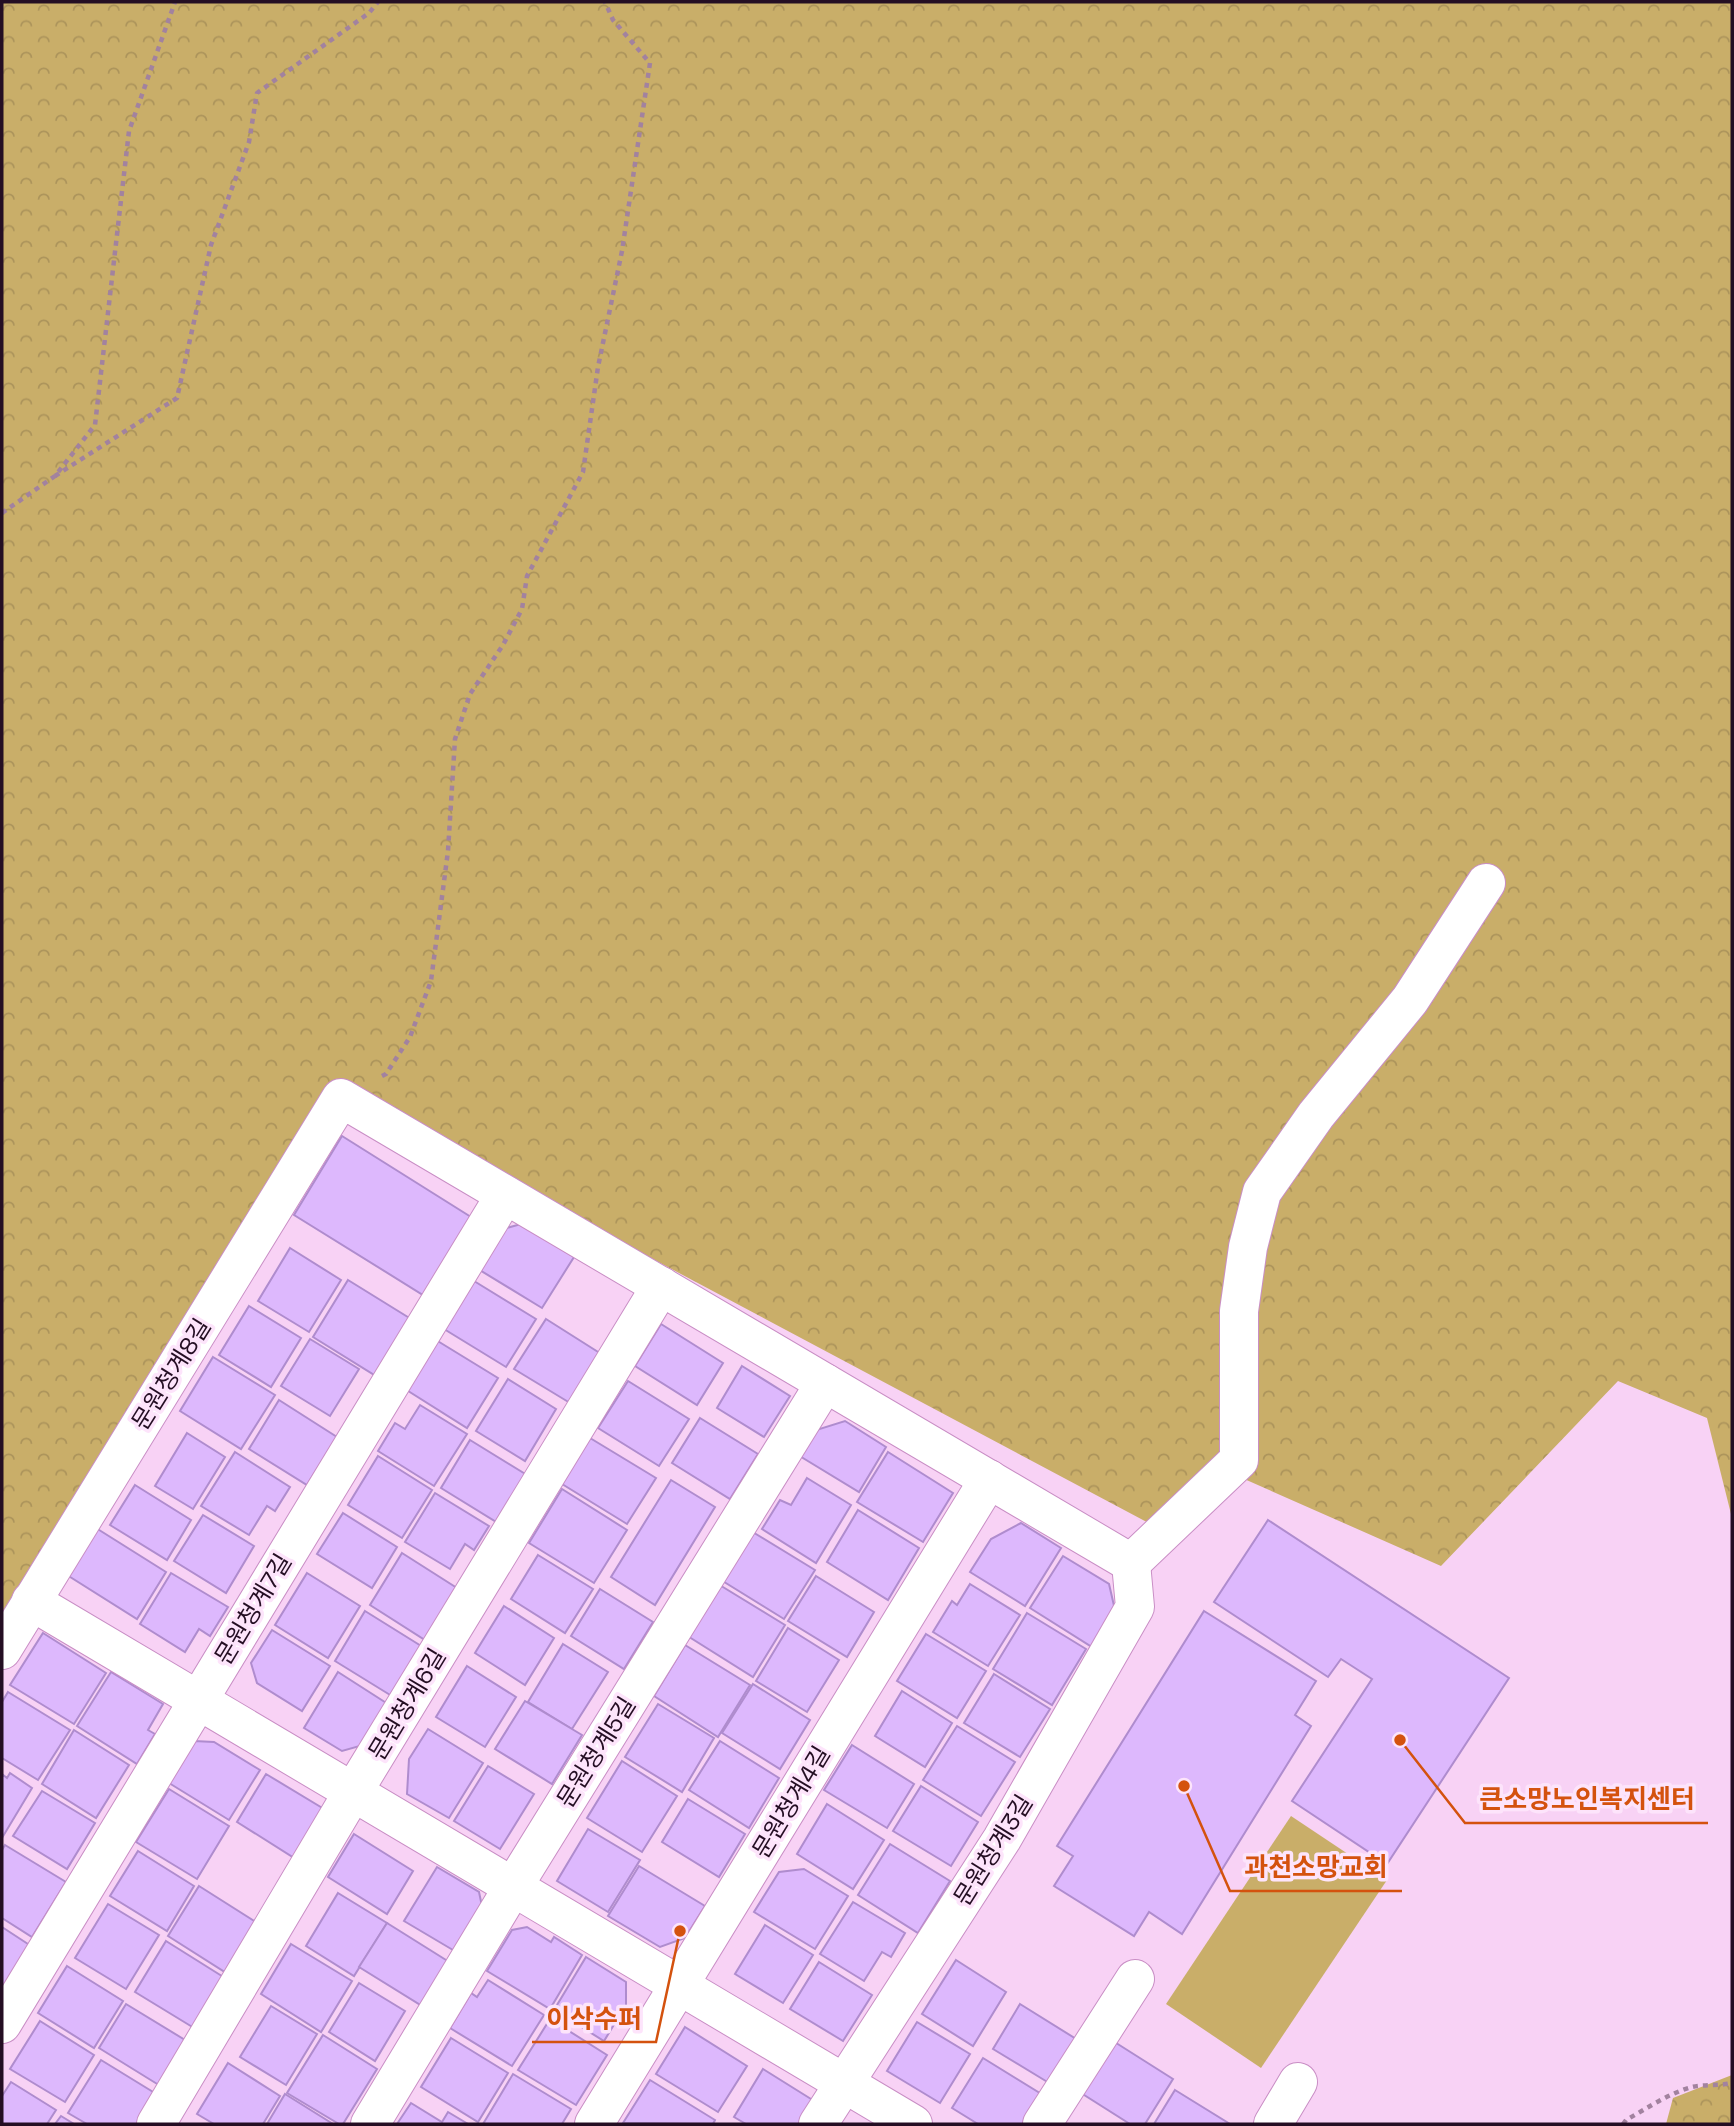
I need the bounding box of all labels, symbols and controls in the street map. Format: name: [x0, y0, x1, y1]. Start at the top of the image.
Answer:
street label: 문원청계8길: [125, 1313, 217, 1435]
street label: 문원청계7길: [208, 1548, 298, 1670]
street label: 문원청계6길: [361, 1642, 453, 1766]
street label: 문원청계5길: [550, 1691, 642, 1813]
street label: 문원청계4길: [745, 1740, 837, 1864]
callout: 큰소망노인복지센터: [1465, 1776, 1708, 1823]
text: 큰소망노인복지센터: [1479, 1782, 1695, 1816]
street label: 문원청계3길: [947, 1789, 1039, 1911]
callout: 과천소망교회: [1230, 1844, 1402, 1891]
text: 과천소망교회: [1244, 1850, 1388, 1884]
callout: 이삭수퍼: [532, 1995, 656, 2042]
text: 이삭수퍼: [546, 2002, 642, 2036]

